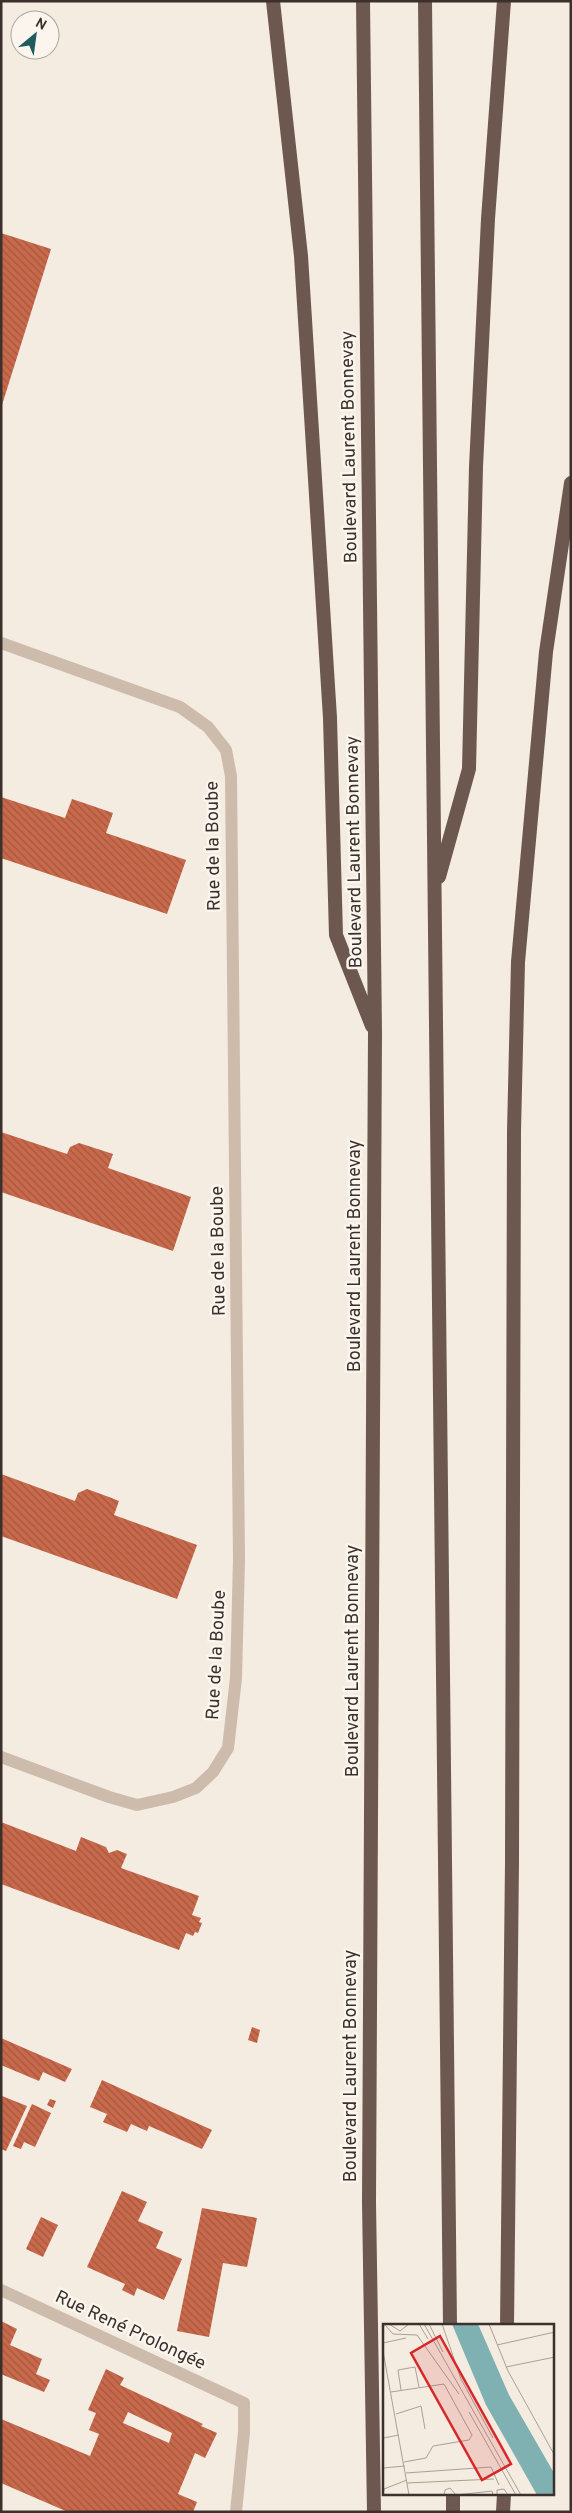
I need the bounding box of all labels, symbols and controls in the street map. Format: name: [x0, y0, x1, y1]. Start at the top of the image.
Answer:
north arrow: [10, 10, 60, 60]
text: N: [32, 15, 49, 35]
street label: Boulevard Laurent Bonnevay: [336, 331, 364, 563]
street label: Boulevard Laurent Bonnevay: [341, 736, 369, 968]
street label: Rue de la Boube: [201, 781, 227, 911]
street label: Boulevard Laurent Bonnevay: [344, 1140, 367, 1372]
street label: Rue de la Boube: [206, 1186, 232, 1316]
street label: Boulevard Laurent Bonnevay: [342, 1545, 365, 1777]
street label: Rue de la Boube: [202, 1589, 232, 1721]
street label: Boulevard Laurent Bonnevay: [340, 1950, 363, 2182]
street label: Rue René Prolongée: [51, 2286, 209, 2376]
inset map: [383, 2324, 554, 2496]

